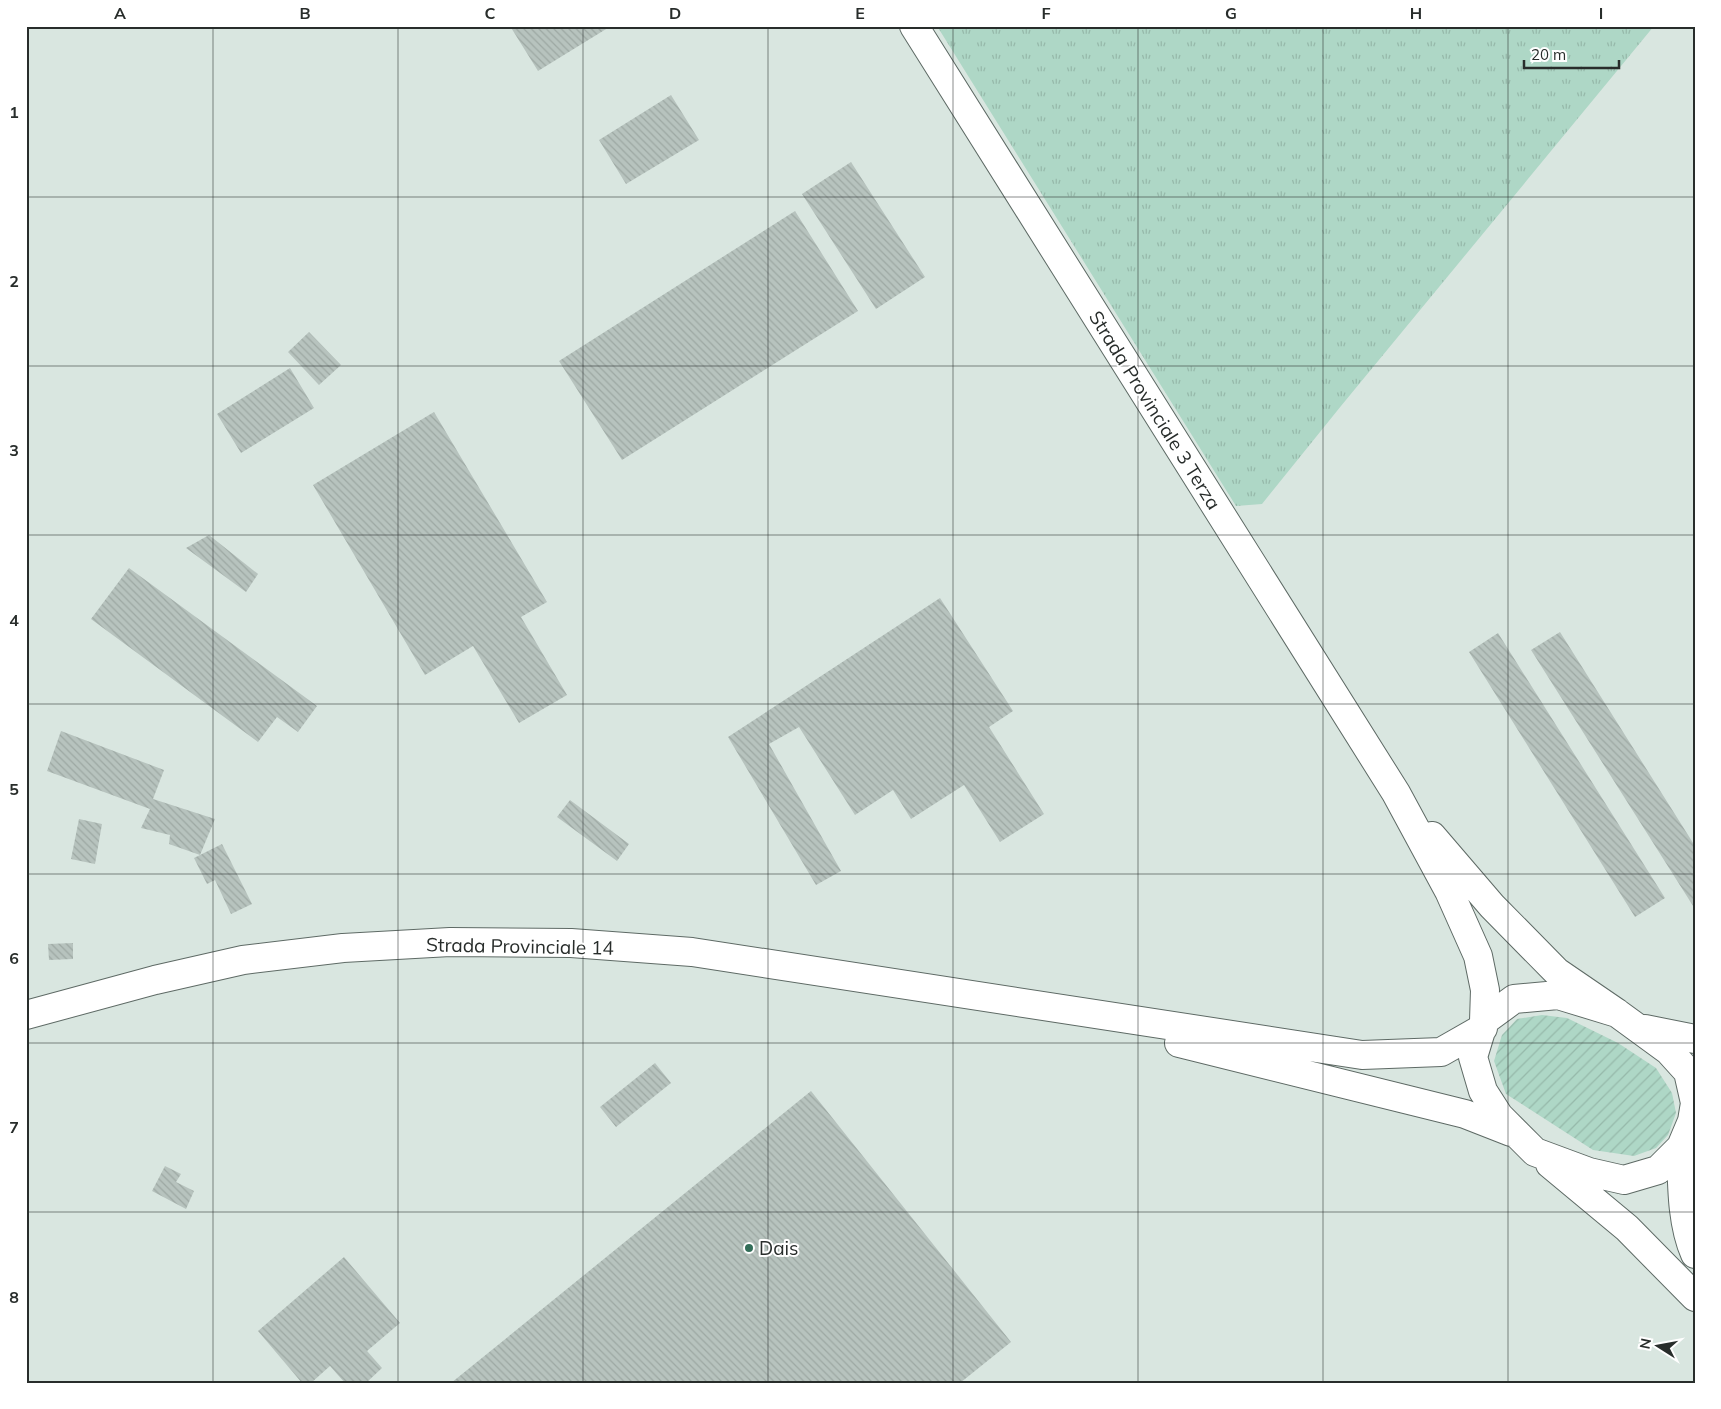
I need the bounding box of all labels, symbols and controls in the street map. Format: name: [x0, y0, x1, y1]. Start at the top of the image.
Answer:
text: A: [114, 3, 126, 23]
text: B: [299, 3, 311, 23]
text: C: [485, 3, 496, 23]
text: D: [669, 3, 681, 23]
text: E: [855, 3, 865, 23]
text: F: [1041, 3, 1051, 23]
text: G: [1225, 3, 1237, 23]
text: H: [1410, 3, 1422, 23]
text: I: [1599, 3, 1603, 23]
scale bar: [1524, 38, 1618, 70]
text: 20 m: [1531, 45, 1566, 64]
text: 1: [9, 102, 19, 122]
text: 2: [9, 271, 19, 291]
street label: Strada Provinciale 3 Terza: [1084, 306, 1226, 514]
text: 3: [9, 440, 19, 460]
text: 4: [9, 610, 19, 630]
text: 5: [9, 779, 19, 799]
street label: Strada Provinciale 14: [426, 932, 614, 960]
text: 6: [9, 948, 19, 968]
text: 7: [9, 1117, 19, 1137]
place label: Dais: [759, 1236, 799, 1260]
marker: Dais: [743, 1242, 755, 1254]
text: 8: [9, 1287, 19, 1307]
north arrow: [1634, 1322, 1684, 1372]
text: N: [1635, 1337, 1655, 1350]

